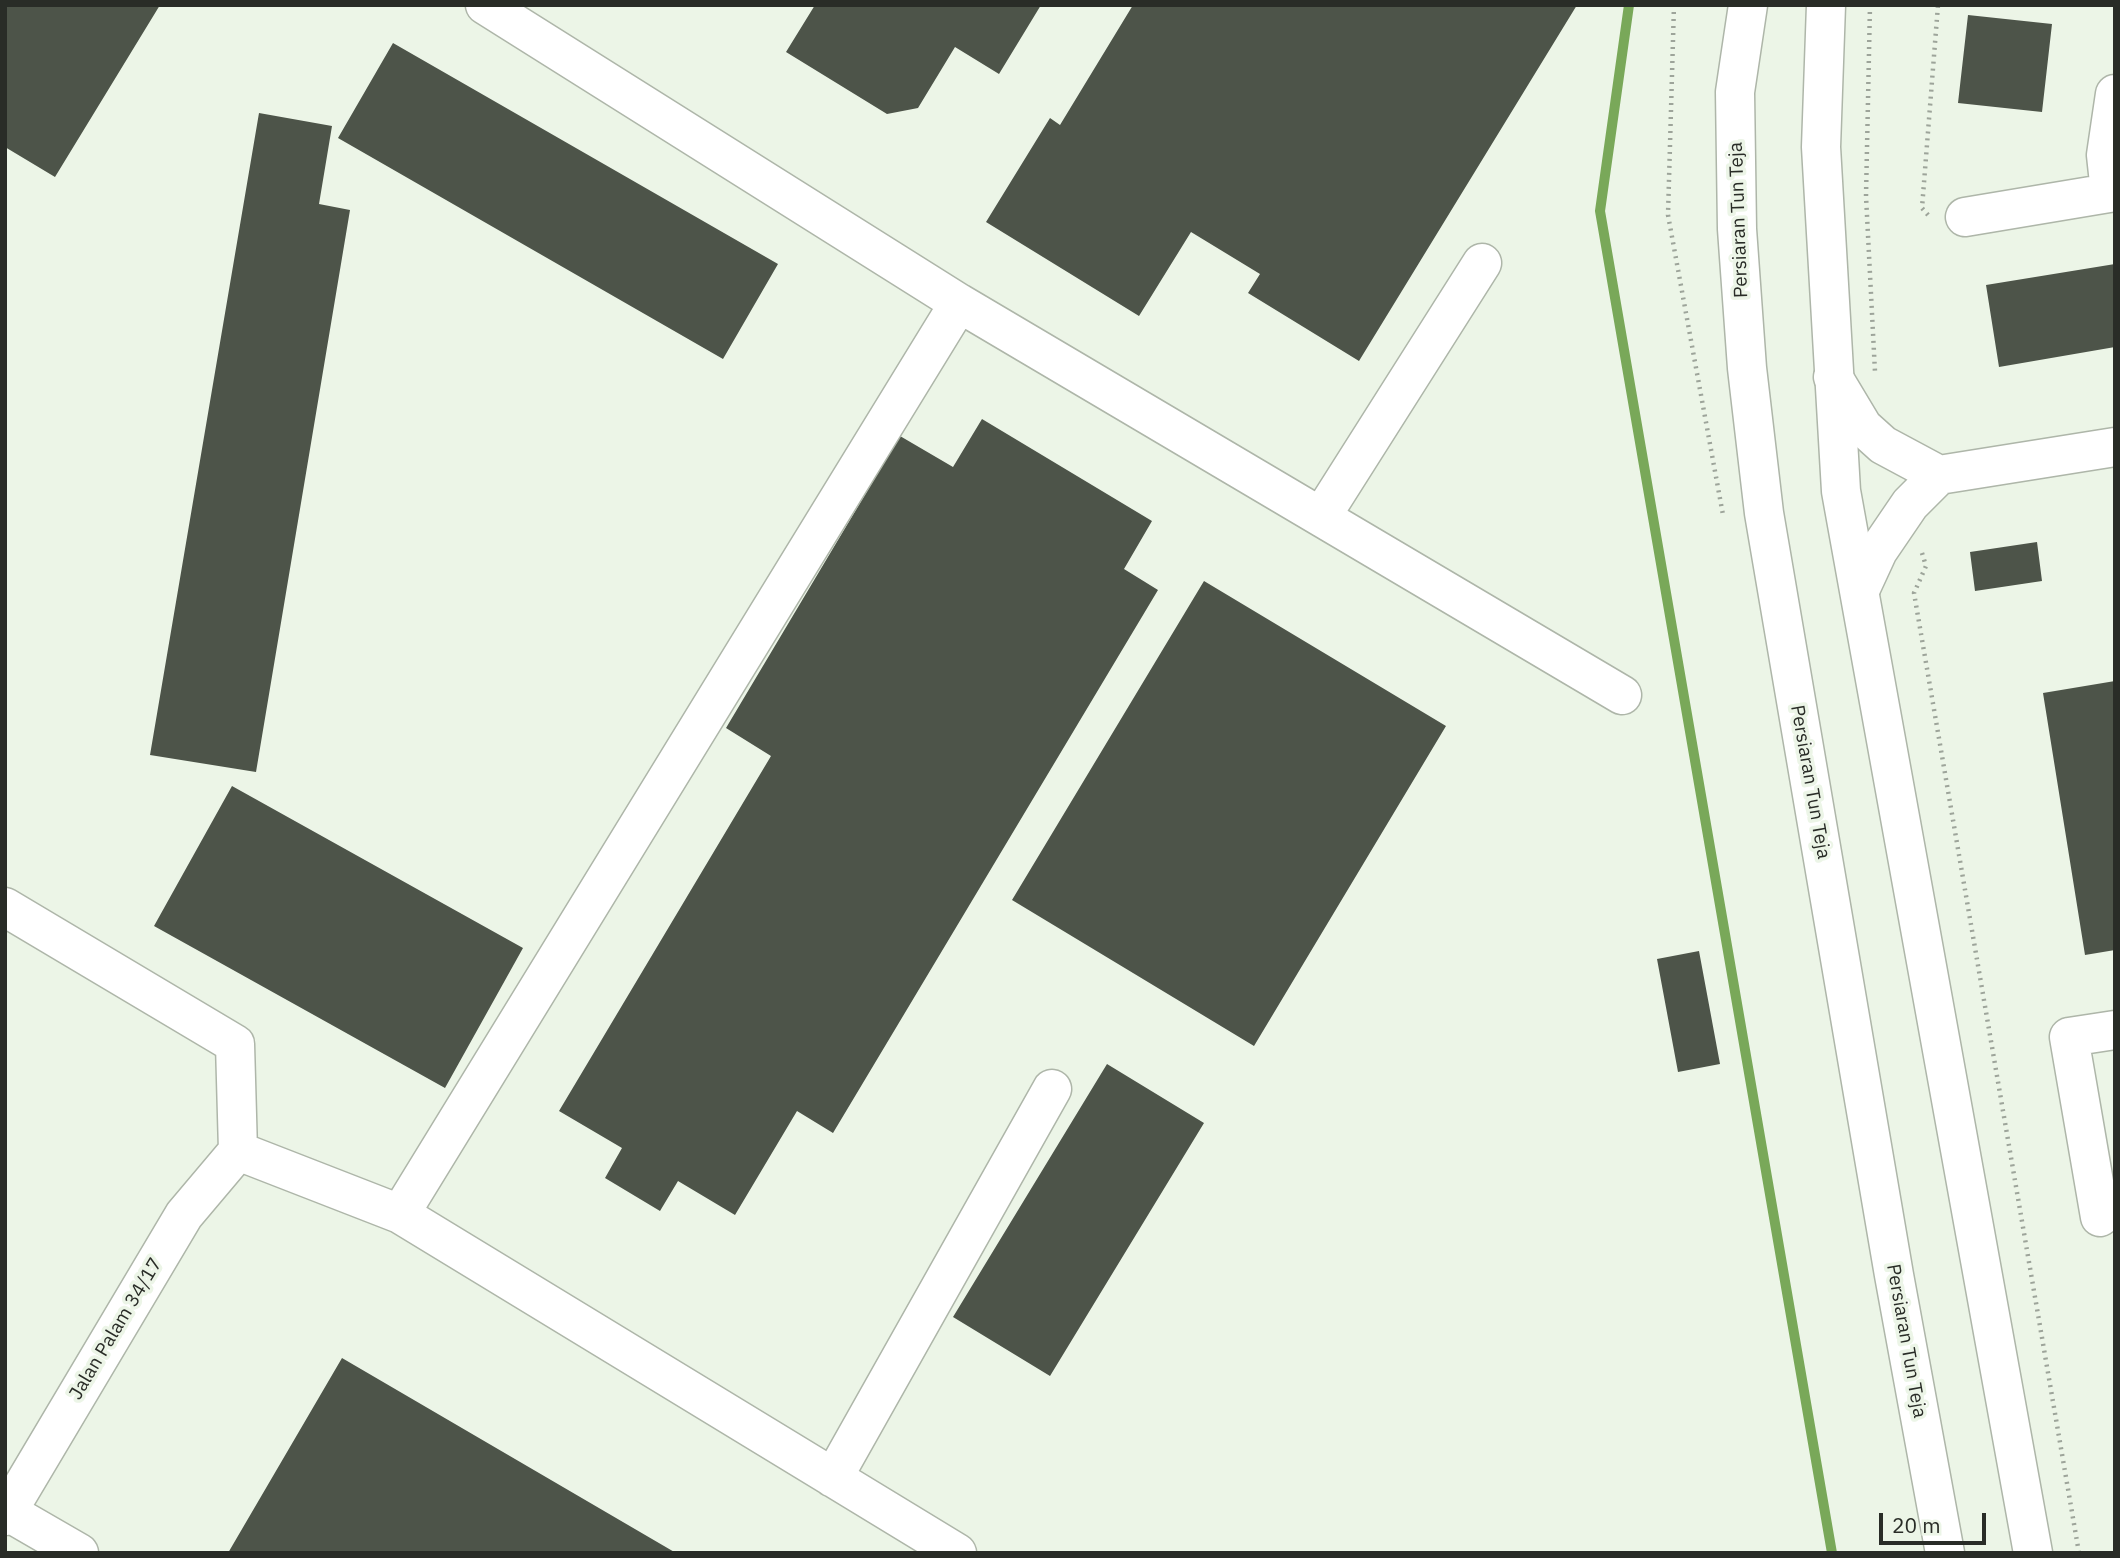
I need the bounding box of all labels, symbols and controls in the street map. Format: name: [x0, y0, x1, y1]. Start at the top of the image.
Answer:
street label: Persiaran Tun Teja: [1725, 142, 1753, 298]
street label: Persiaran Tun Teja: [1785, 703, 1835, 861]
street label: Jalan Palam 34/17: [65, 1254, 167, 1404]
street label: Persiaran Tun Teja: [1881, 1262, 1931, 1420]
scale bar: [1882, 1498, 1989, 1542]
text: 20 m: [1892, 1511, 1941, 1539]

